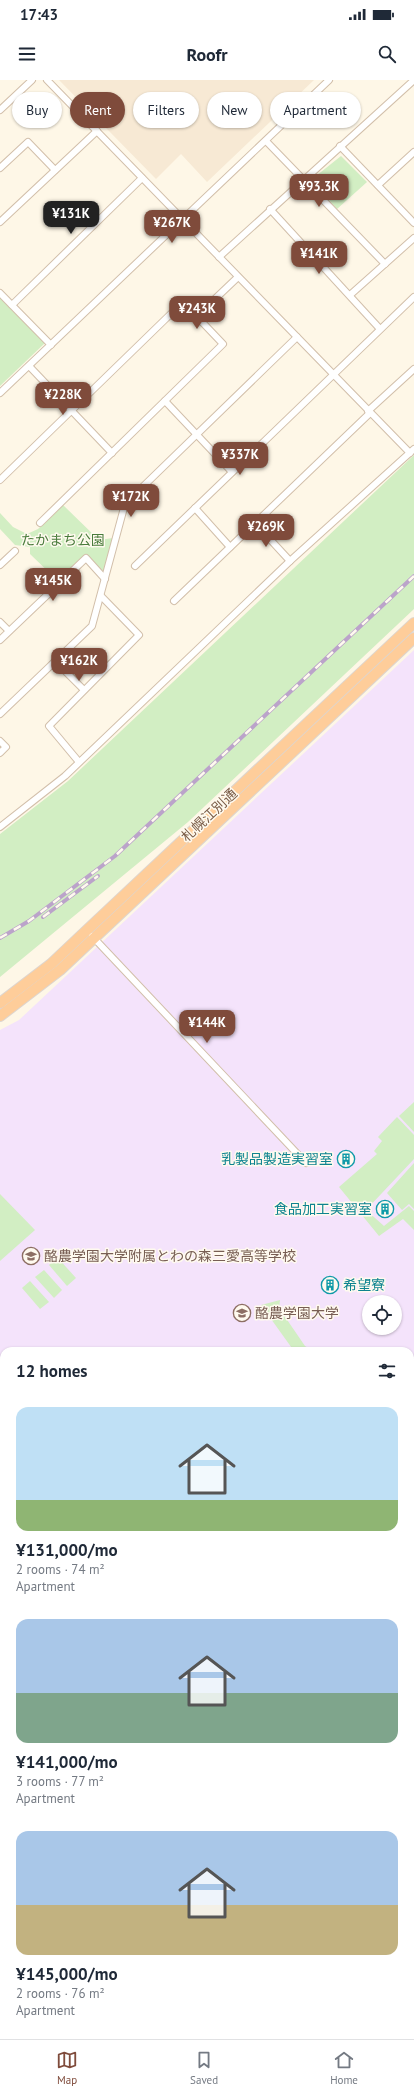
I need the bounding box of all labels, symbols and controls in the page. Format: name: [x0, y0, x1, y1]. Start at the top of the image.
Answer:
text: 17:43: [20, 5, 58, 24]
icon: menu: [16, 43, 38, 65]
text: Roofr: [186, 43, 228, 66]
icon: search: [376, 43, 398, 65]
chip: Buy: [12, 92, 62, 128]
chip: Rent: [70, 92, 125, 128]
chip: Filters: [133, 92, 199, 128]
chip: New: [207, 92, 262, 128]
chip: Apartment: [270, 92, 361, 128]
pin: ¥93.3K: [286, 174, 352, 208]
text: ¥93.3K: [299, 178, 339, 195]
pin: ¥131K: [43, 201, 99, 235]
text: ¥131K: [52, 205, 90, 222]
pin: ¥267K: [144, 210, 200, 244]
text: ¥267K: [153, 214, 191, 231]
pin: ¥141K: [291, 241, 347, 275]
text: ¥141K: [300, 245, 338, 262]
pin: ¥243K: [169, 296, 225, 330]
text: ¥243K: [178, 300, 216, 317]
pin: ¥228K: [35, 382, 91, 416]
text: ¥228K: [44, 386, 82, 403]
pin: ¥337K: [212, 442, 268, 476]
text: ¥337K: [221, 446, 259, 463]
pin: ¥172K: [103, 484, 159, 518]
text: ¥172K: [112, 488, 150, 505]
pin: ¥269K: [238, 514, 294, 548]
text: ¥269K: [247, 518, 285, 535]
park label: たかまち公園: [21, 531, 105, 549]
pin: ¥145K: [25, 568, 81, 602]
text: ¥145K: [34, 572, 72, 589]
pin: ¥162K: [51, 648, 107, 682]
text: ¥162K: [60, 652, 98, 669]
street label: 札幌江別通: [177, 785, 241, 845]
pin: ¥144K: [179, 1010, 235, 1044]
text: ¥144K: [188, 1014, 226, 1031]
building icon: 乳製品製造実習室: [336, 1149, 356, 1169]
place label: 乳製品製造実習室: [221, 1150, 333, 1168]
building icon: 食品加工実習室: [375, 1199, 395, 1219]
place label: 食品加工実習室: [274, 1200, 372, 1218]
school or university icon: 酪農学園大学附属とわの森三愛高等学校: [21, 1246, 41, 1266]
place label: 酪農学園大学附属とわの森三愛高等学校: [44, 1247, 296, 1265]
building icon: 希望寮: [320, 1275, 340, 1295]
place label: 希望寮: [343, 1276, 385, 1294]
map controls: [362, 1295, 402, 1335]
button: locate: [362, 1295, 402, 1335]
school or university icon: 酪農学園大学: [232, 1303, 252, 1323]
place label: 酪農学園大学: [255, 1304, 339, 1322]
text: 12 homes: [16, 1360, 87, 1382]
icon: filters: [376, 1360, 398, 1382]
icon: home: [171, 1433, 243, 1505]
text: ¥131,000/mo: [16, 1539, 118, 1561]
text: 2 rooms · 74 m²: [16, 1561, 105, 1578]
text: Apartment: [16, 1578, 75, 1595]
icon: home: [171, 1645, 243, 1717]
text: ¥141,000/mo: [16, 1751, 118, 1773]
text: 3 rooms · 77 m²: [16, 1773, 104, 1790]
text: Apartment: [16, 1790, 75, 1807]
icon: home: [171, 1857, 243, 1929]
text: ¥145,000/mo: [16, 1963, 118, 1985]
text: 2 rooms · 76 m²: [16, 1985, 105, 2002]
text: Apartment: [16, 2002, 75, 2019]
tab: Map: [56, 2049, 78, 2087]
tab: Saved: [190, 2049, 218, 2087]
tab: Home: [330, 2049, 358, 2087]

